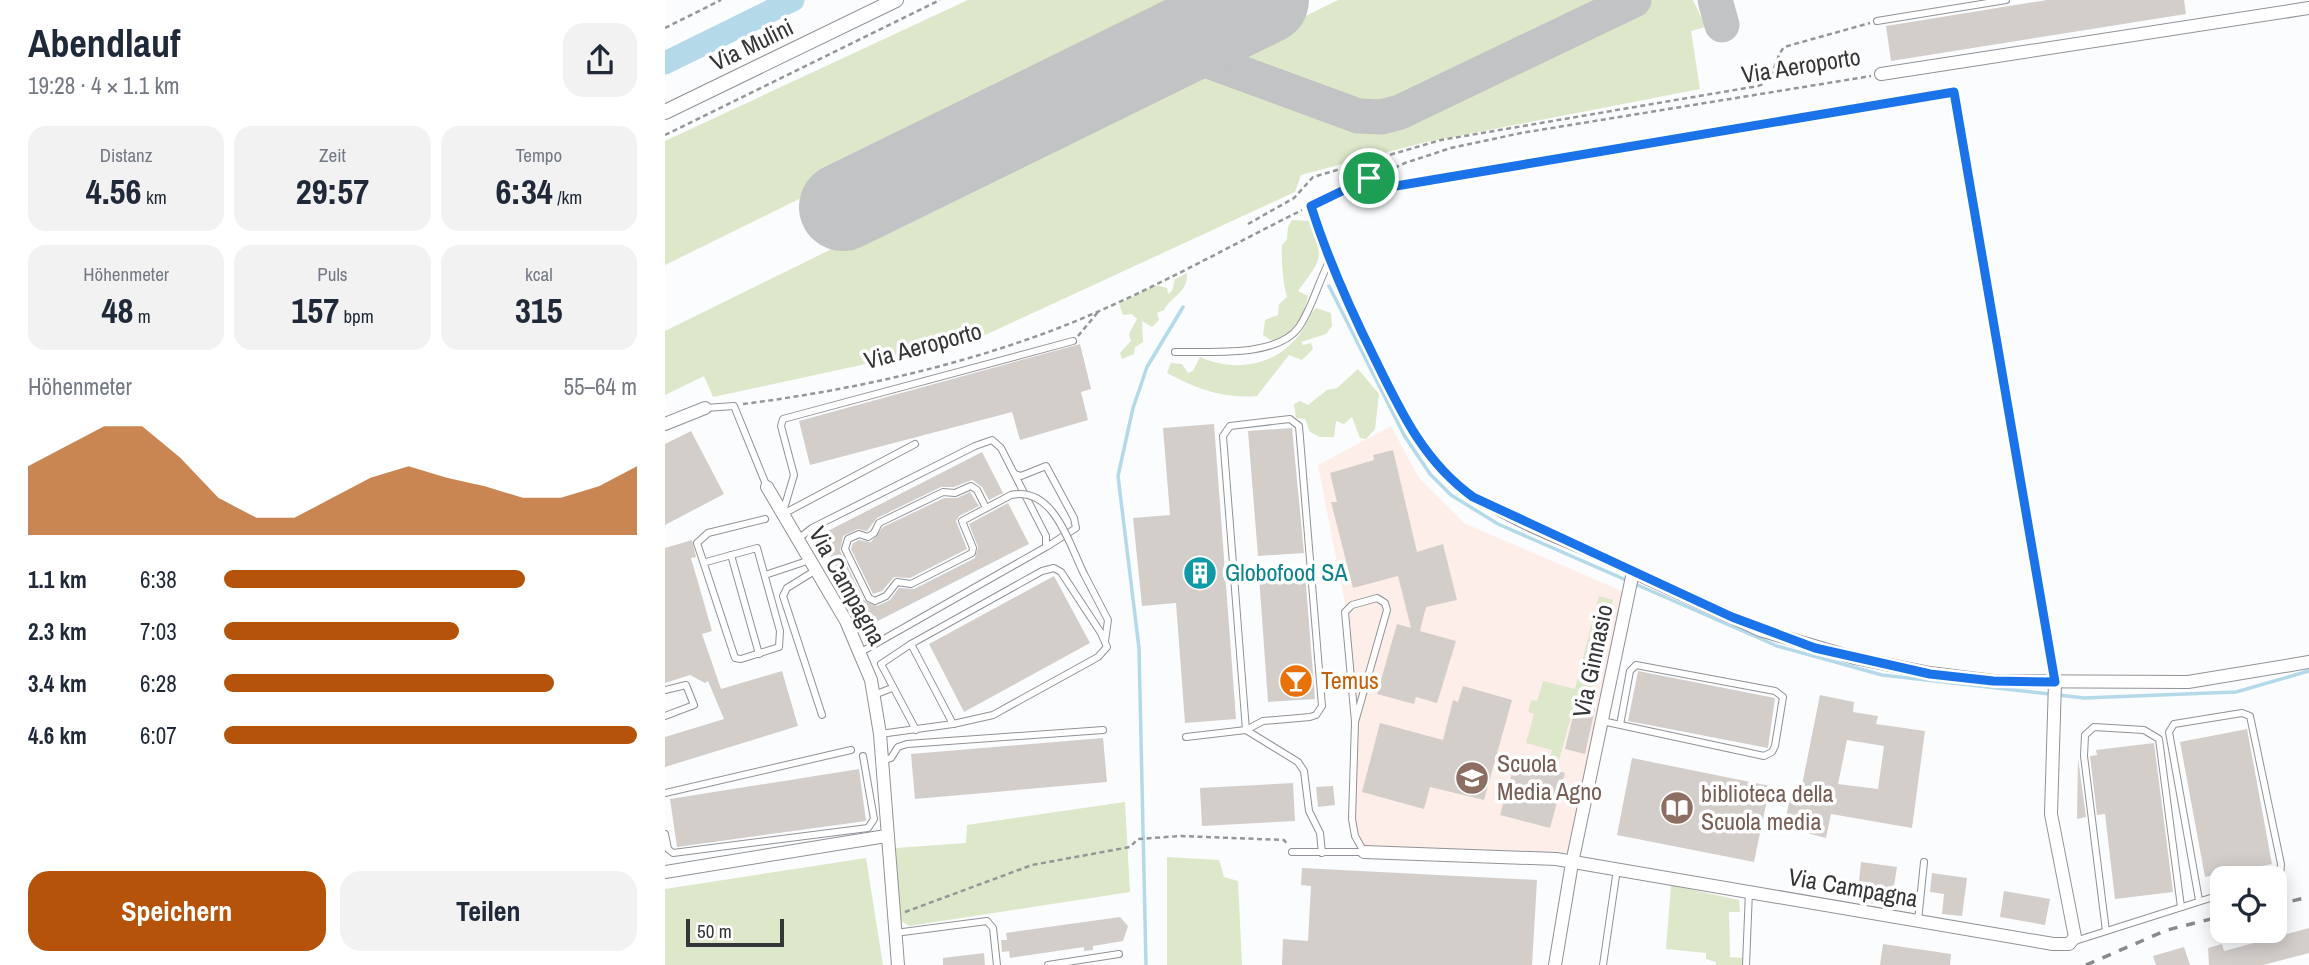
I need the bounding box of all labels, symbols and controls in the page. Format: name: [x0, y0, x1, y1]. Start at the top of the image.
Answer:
street label: Via Mulini: [705, 10, 798, 78]
text: Abendlauf: [28, 18, 180, 69]
button: share: [563, 23, 637, 97]
street label: Via Aeroporto: [1739, 40, 1863, 90]
text: 19:28 · 4 × 1.1 km: [28, 70, 180, 101]
text: Distanz: [100, 142, 153, 168]
text: Zeit: [319, 142, 346, 168]
text: Tempo: [515, 142, 562, 168]
pin: [1339, 148, 1399, 208]
icon: arrive: [1350, 159, 1388, 197]
text: 4.56: [86, 168, 142, 215]
text: 29:57: [296, 168, 369, 215]
text: 6:34: [495, 168, 553, 215]
text: km: [142, 184, 167, 210]
text: /km: [553, 184, 582, 210]
text: Höhenmeter: [83, 261, 169, 287]
text: Puls: [317, 261, 348, 287]
text: kcal: [525, 261, 553, 287]
text: 48: [102, 287, 133, 334]
text: 157: [291, 287, 339, 334]
text: 315: [515, 287, 563, 334]
text: m: [133, 303, 151, 329]
text: bpm: [339, 303, 374, 329]
street label: Via Aeroporto: [861, 314, 985, 376]
text: Höhenmeter: [28, 371, 132, 402]
text: 55–64 m: [564, 371, 637, 402]
street label: Via Campagna: [802, 520, 894, 651]
building icon: Globofood SA: [1181, 554, 1219, 592]
place label: Globofood SA: [1225, 556, 1348, 588]
text: 1.1 km: [28, 564, 87, 595]
text: 6:38: [140, 564, 177, 595]
street label: Via Ginnasio: [1564, 601, 1620, 720]
text: 2.3 km: [28, 616, 87, 647]
text: 7:03: [140, 616, 177, 647]
bar icon: Temus: [1277, 662, 1315, 700]
place label: Temus: [1321, 664, 1379, 696]
text: 3.4 km: [28, 668, 87, 699]
text: 6:28: [140, 668, 177, 699]
text: 4.6 km: [28, 720, 87, 751]
text: 6:07: [140, 720, 177, 751]
place label: Scuola Media Agno: [1497, 747, 1602, 807]
school or university icon: Scuola Media Agno: [1453, 759, 1491, 797]
place label: biblioteca della Scuola media: [1701, 777, 1833, 837]
library icon: biblioteca della Scuola media: [1658, 789, 1696, 827]
street label: Via Campagna: [1786, 860, 1920, 914]
map controls: [2210, 866, 2287, 943]
button: locate: [2210, 866, 2287, 943]
button: Speichern: [28, 871, 326, 951]
button: Teilen: [340, 871, 637, 951]
scale bar: [686, 916, 784, 948]
text: 50 m: [697, 918, 732, 944]

